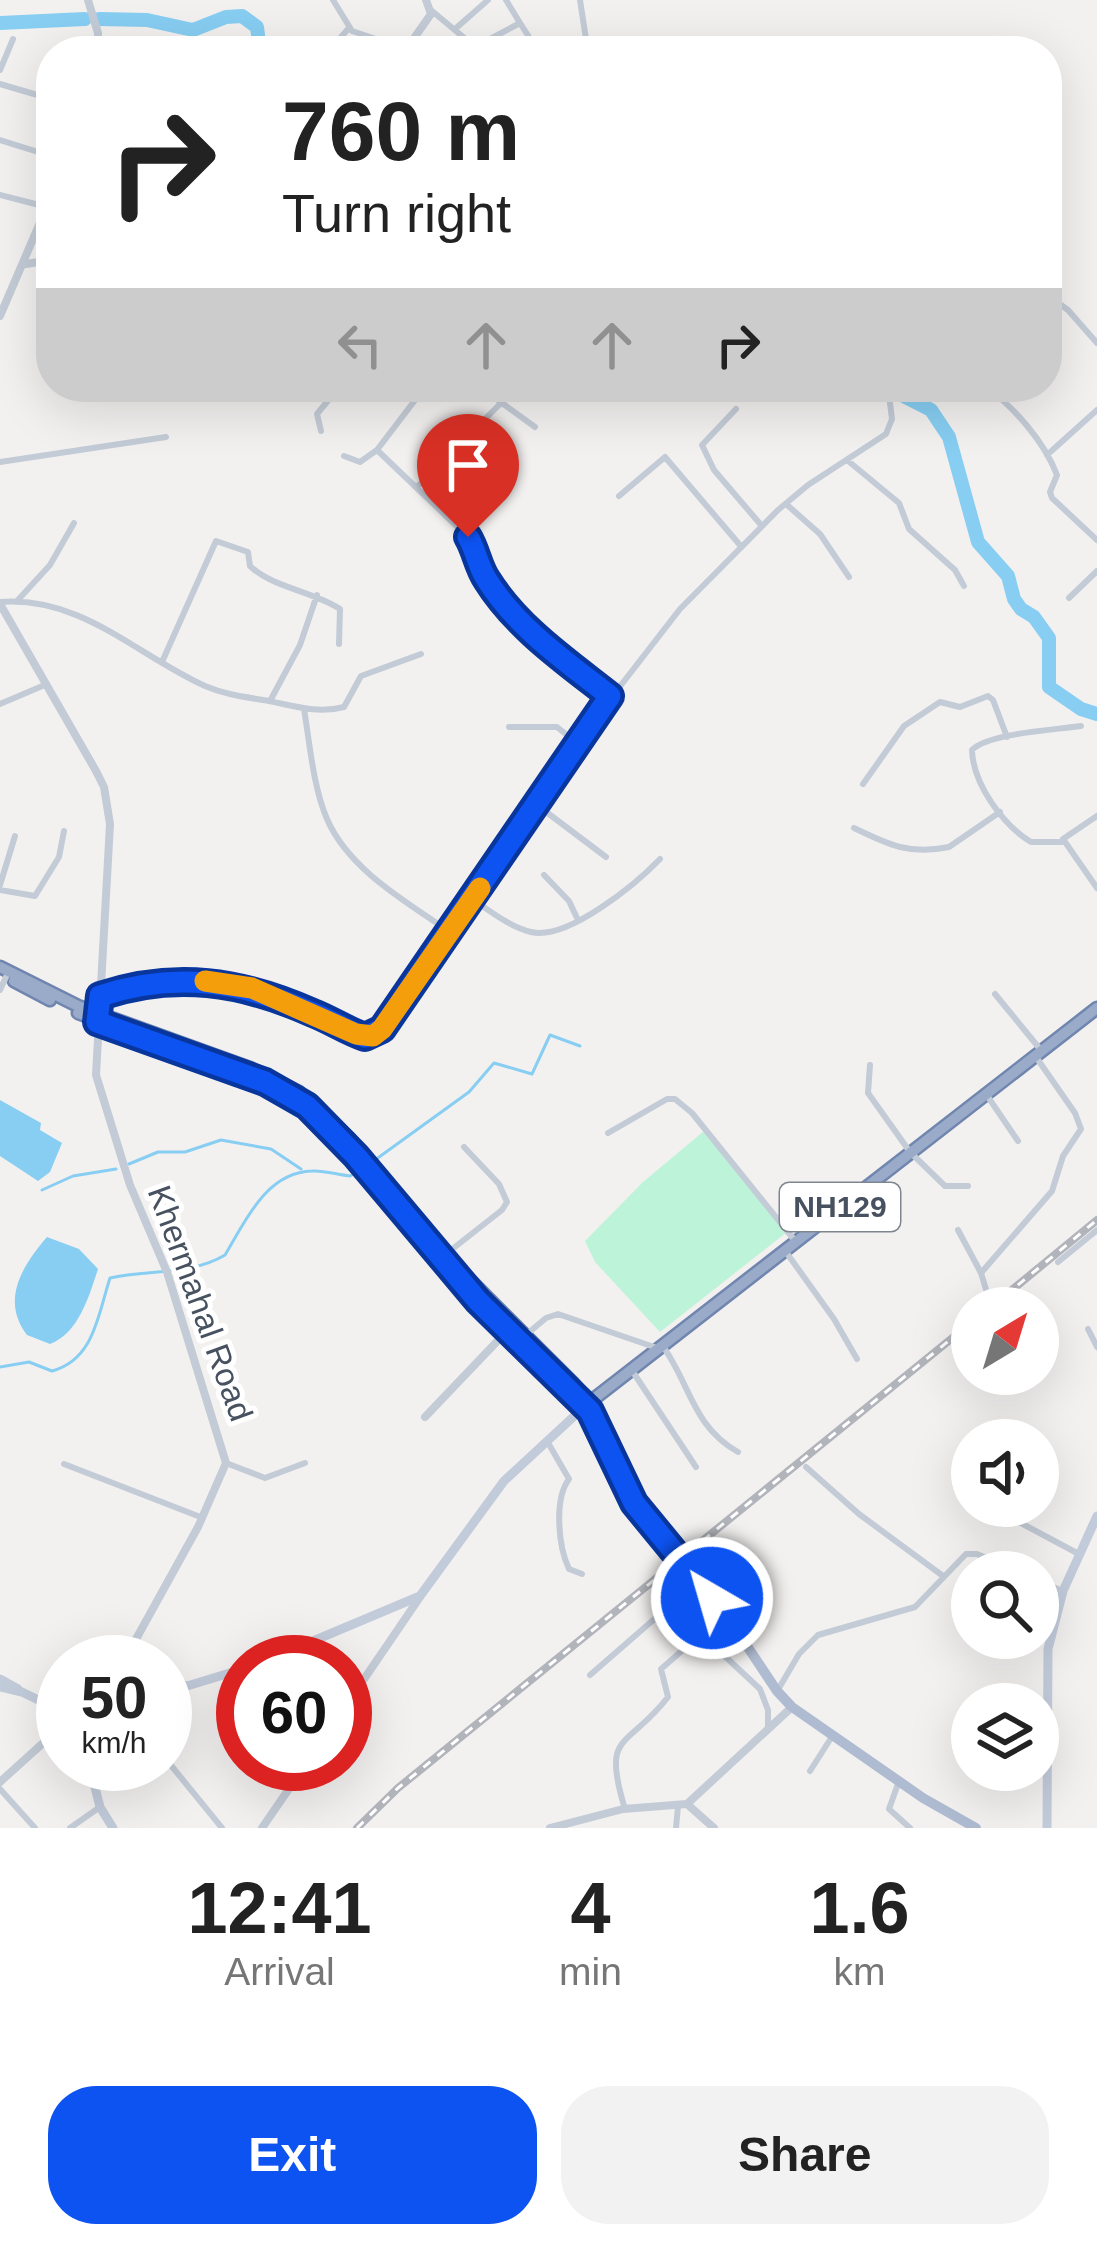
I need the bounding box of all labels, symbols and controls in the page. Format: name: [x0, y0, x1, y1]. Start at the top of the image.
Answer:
icon: right: [84, 84, 240, 240]
text: 760 m: [282, 84, 520, 178]
text: Turn right: [282, 183, 511, 243]
icon: left: [327, 312, 393, 378]
icon: ahead: [453, 312, 519, 378]
icon: ahead: [579, 312, 645, 378]
icon: right: [705, 312, 771, 378]
pin: [417, 414, 519, 537]
icon: arrive: [435, 432, 501, 498]
street label: Khermahal Road: [141, 1180, 260, 1426]
road number: NH129: [780, 1183, 900, 1231]
north arrow: [951, 1287, 1059, 1395]
map controls: [951, 1287, 1059, 1791]
button: sound: [951, 1419, 1059, 1527]
position arrow: [649, 1535, 775, 1661]
button: search: [951, 1551, 1059, 1659]
speed limit sign: 60: [216, 1635, 372, 1791]
text: 50: [81, 1664, 147, 1731]
button: layers: [951, 1683, 1059, 1791]
text: km/h: [81, 1726, 147, 1759]
text: 12:41: [187, 1868, 372, 1948]
text: 4: [570, 1868, 611, 1948]
text: 1.6: [809, 1868, 910, 1948]
text: Arrival: [224, 1950, 335, 1993]
text: min: [559, 1950, 622, 1993]
text: km: [833, 1950, 885, 1993]
button: Exit: [48, 2086, 537, 2224]
button: Share: [561, 2086, 1049, 2224]

